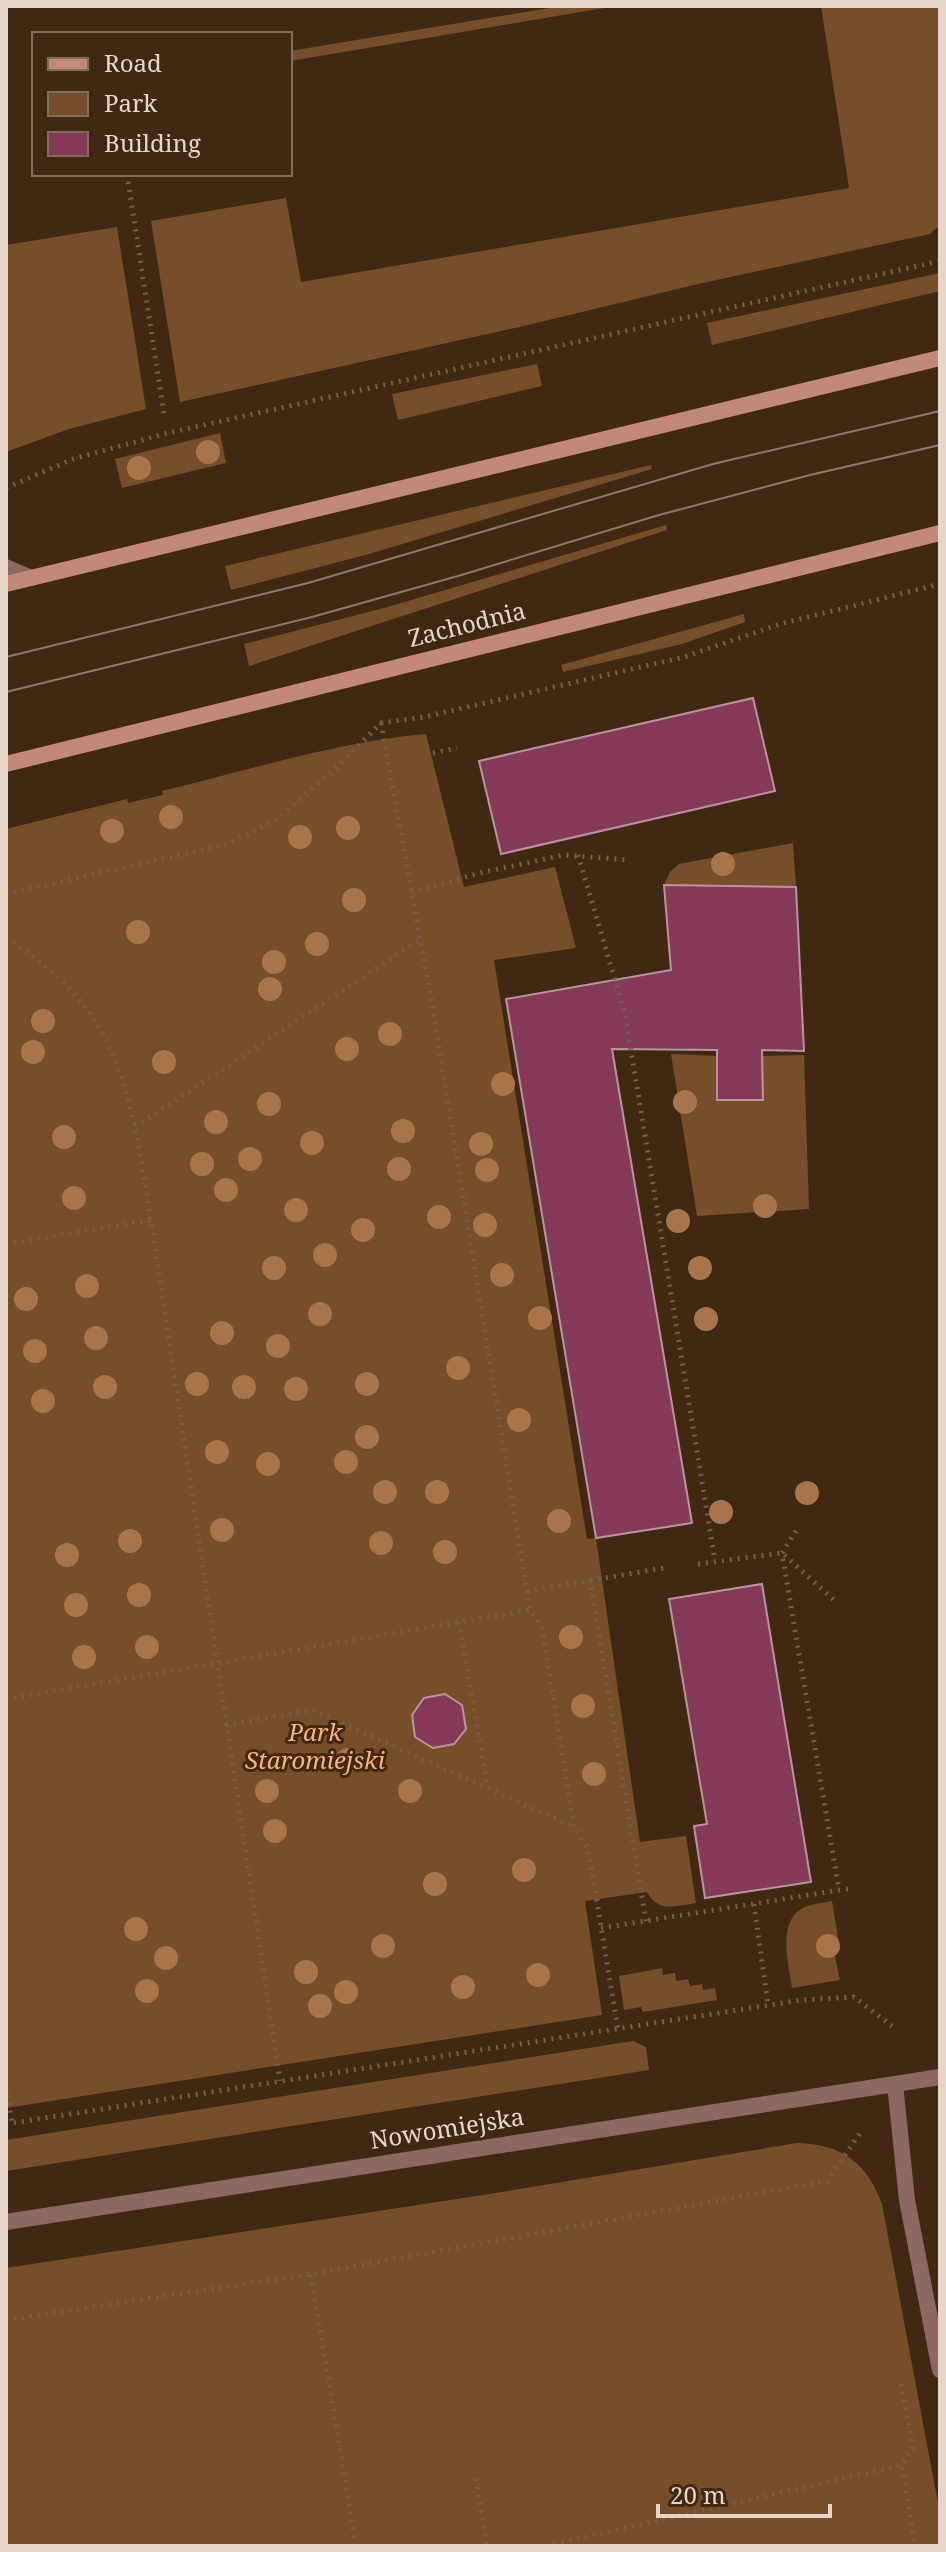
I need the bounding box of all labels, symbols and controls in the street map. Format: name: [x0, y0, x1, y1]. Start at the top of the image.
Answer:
legend: [32, 32, 292, 176]
text: Road: [104, 46, 162, 79]
text: Park: [104, 86, 158, 119]
text: Building: [104, 126, 201, 159]
street label: Zachodnia: [404, 593, 529, 654]
park label: Park Staromiejski: [245, 1715, 385, 1776]
street label: Nowomiejska: [367, 2099, 526, 2156]
scale bar: [658, 2468, 830, 2518]
text: 20 m: [670, 2478, 726, 2511]

